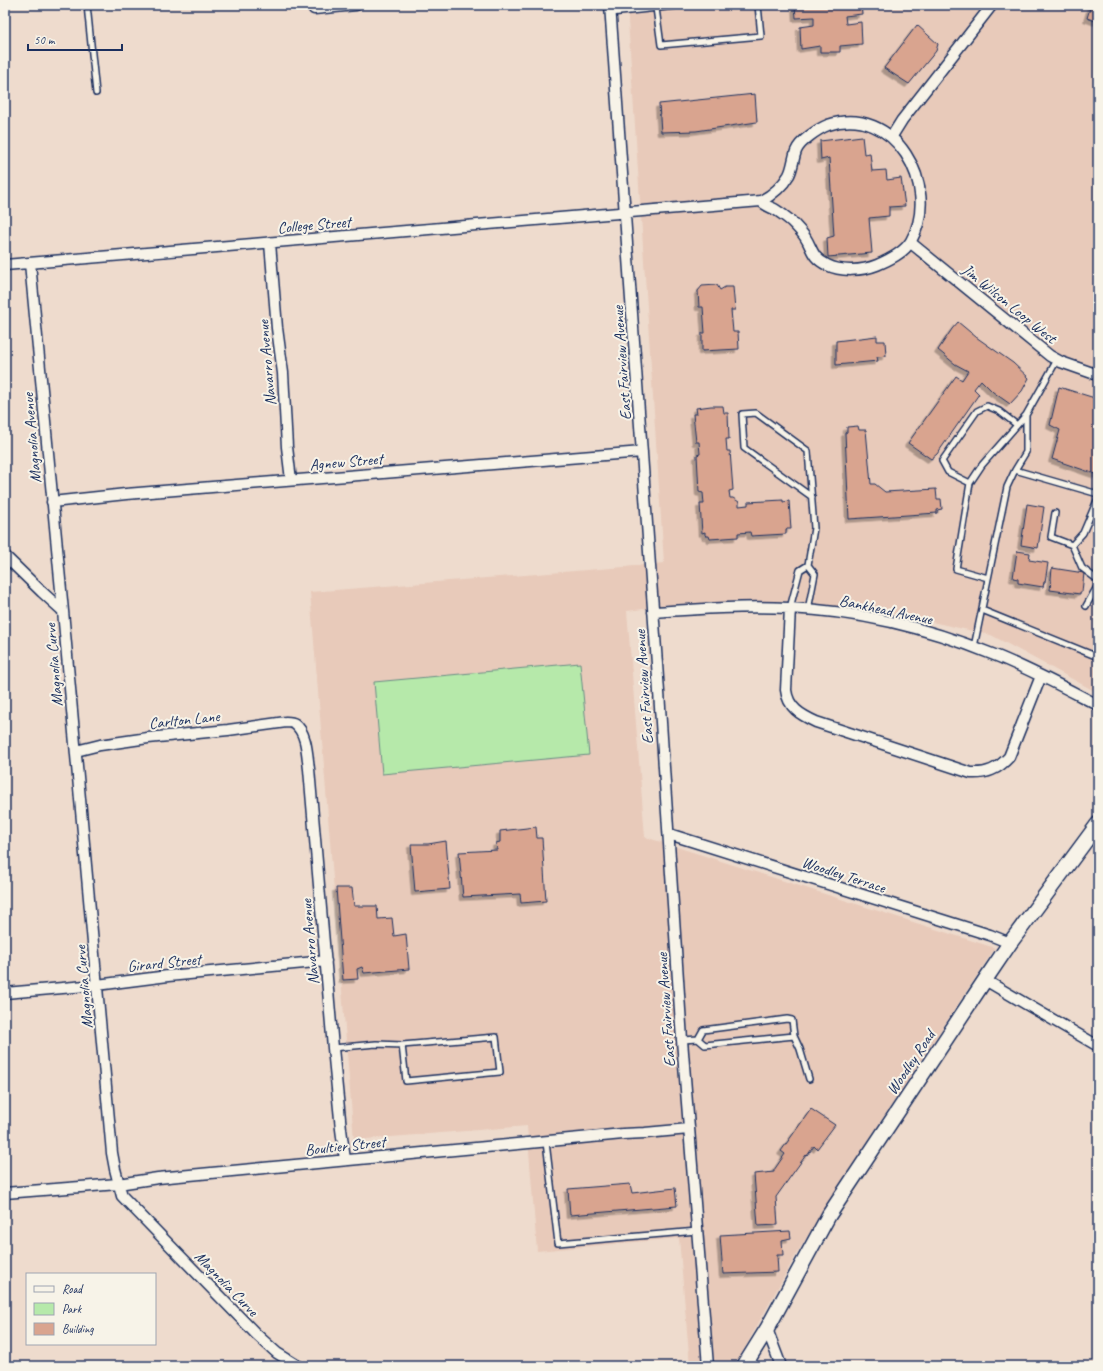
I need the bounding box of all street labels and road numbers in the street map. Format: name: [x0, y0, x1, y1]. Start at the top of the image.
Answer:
street label: College Street: [277, 212, 354, 238]
street label: Jim Wilson Loop West: [957, 259, 1062, 349]
street label: East Fairview Avenue: [608, 303, 636, 421]
street label: Navarro Avenue: [253, 318, 281, 407]
street label: Magnolia Avenue: [18, 390, 46, 484]
street label: Agnew Street: [309, 449, 386, 475]
street label: Bankhead Avenue: [838, 590, 936, 630]
street label: Magnolia Curve: [40, 621, 68, 707]
street label: East Fairview Avenue: [630, 627, 658, 745]
street label: Carlton Lane: [148, 706, 222, 734]
street label: Woodley Terrace: [799, 852, 890, 898]
street label: Navarro Avenue: [296, 897, 324, 986]
street label: Magnolia Curve: [70, 943, 98, 1029]
street label: Girard Street: [126, 949, 205, 977]
street label: East Fairview Avenue: [652, 950, 680, 1068]
street label: Woodley Road: [882, 1024, 941, 1098]
street label: Boultier Street: [304, 1132, 389, 1160]
street label: Magnolia Curve: [190, 1247, 264, 1322]

